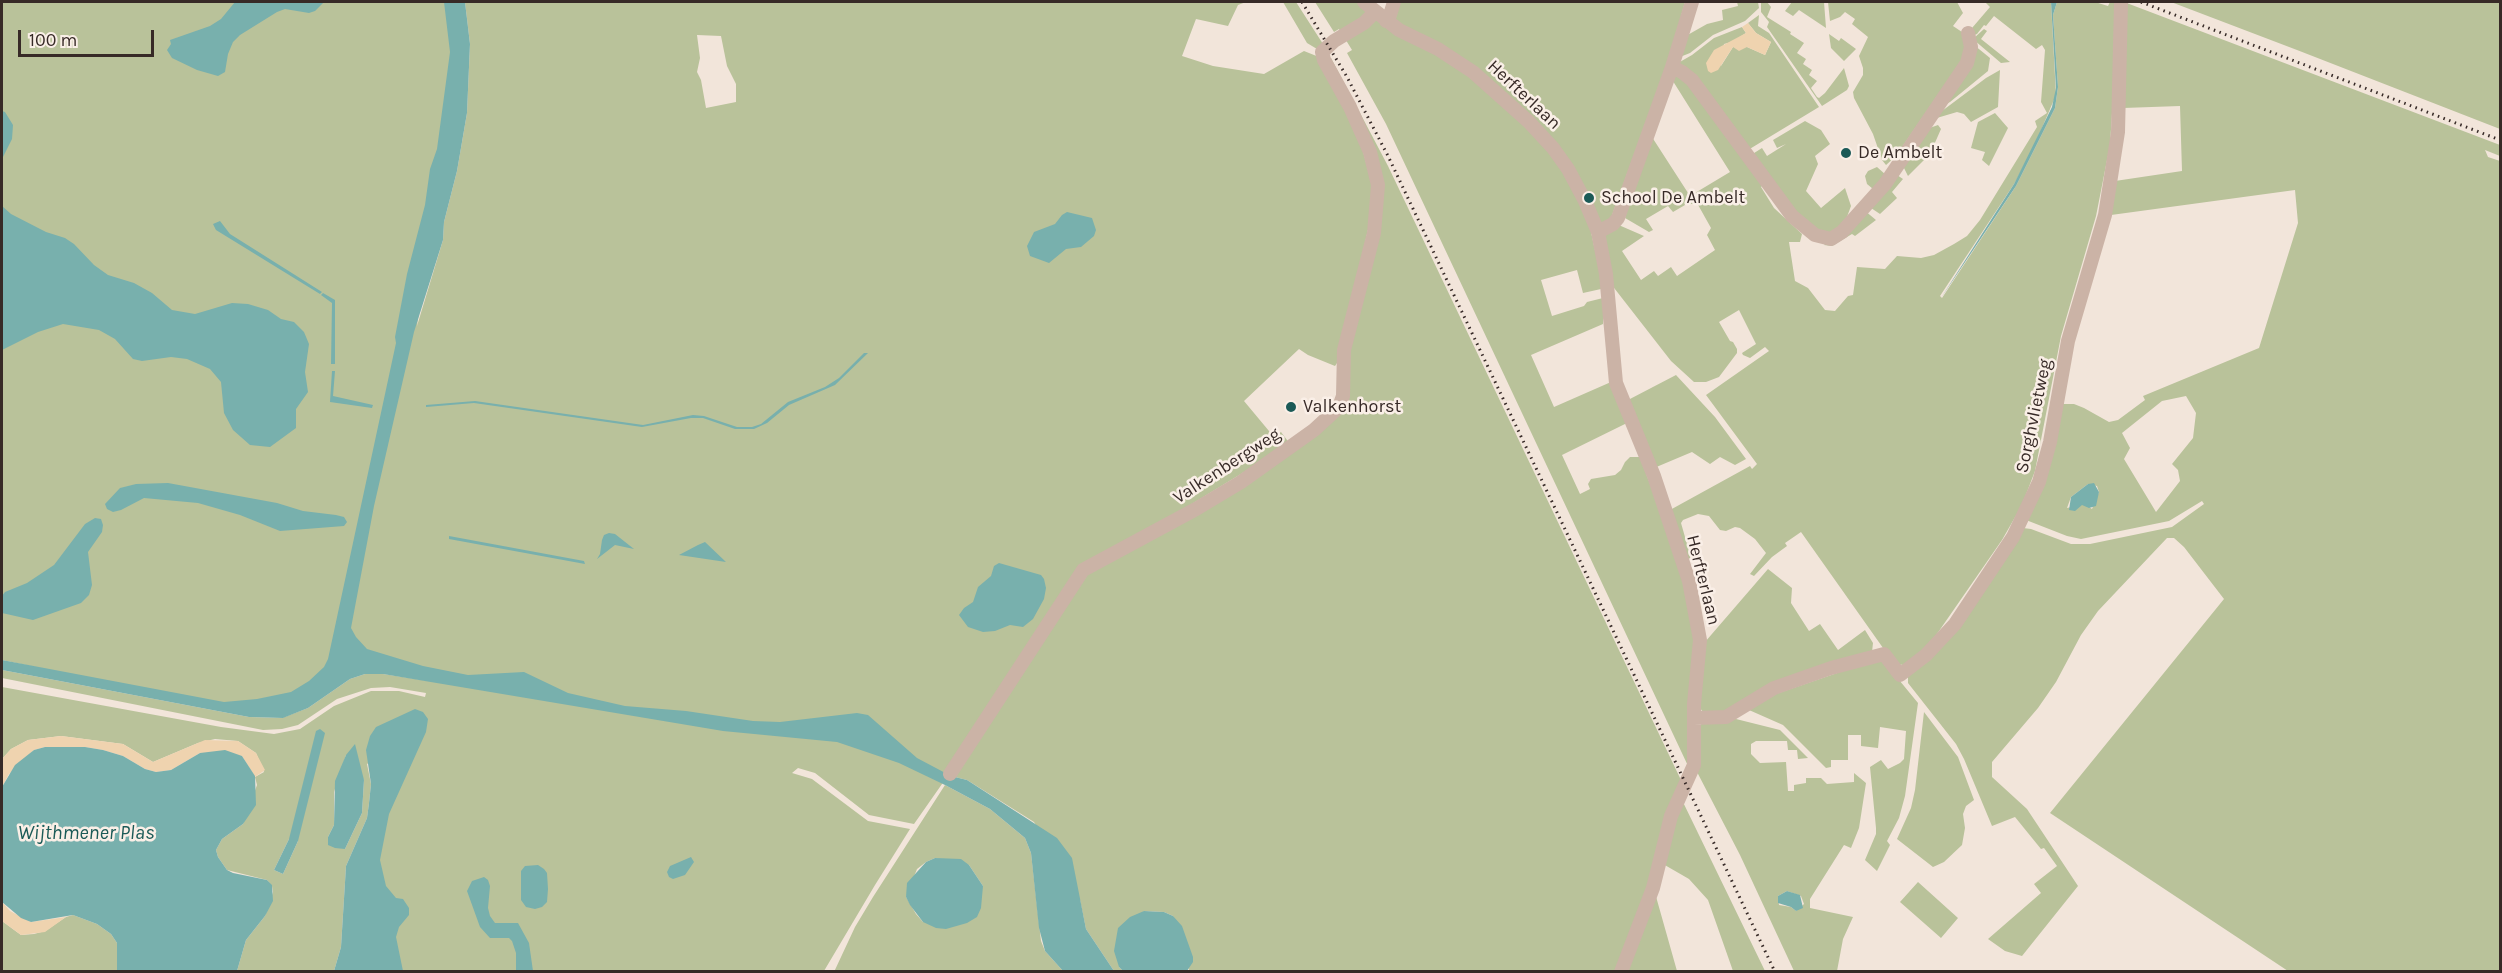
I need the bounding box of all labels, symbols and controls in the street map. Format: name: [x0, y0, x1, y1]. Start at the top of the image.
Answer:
scale bar: [21, 18, 158, 56]
text: 100 m: [29, 29, 77, 51]
street label: Herfterlaan: [1483, 56, 1565, 134]
place label: De Ambelt: [1858, 142, 1942, 164]
marker: De Ambelt: [1839, 146, 1853, 160]
place label: School De Ambelt: [1601, 187, 1745, 209]
marker: School De Ambelt: [1582, 191, 1596, 205]
street label: Sorghvlietweg: [2011, 357, 2057, 475]
place label: Valkenhorst: [1303, 396, 1401, 418]
marker: Valkenhorst: [1284, 400, 1298, 414]
street label: Valkenbergweg: [1169, 423, 1285, 509]
street label: Herfterlaan: [1681, 533, 1725, 627]
water label: Wijthmener Plas: [18, 821, 154, 845]

